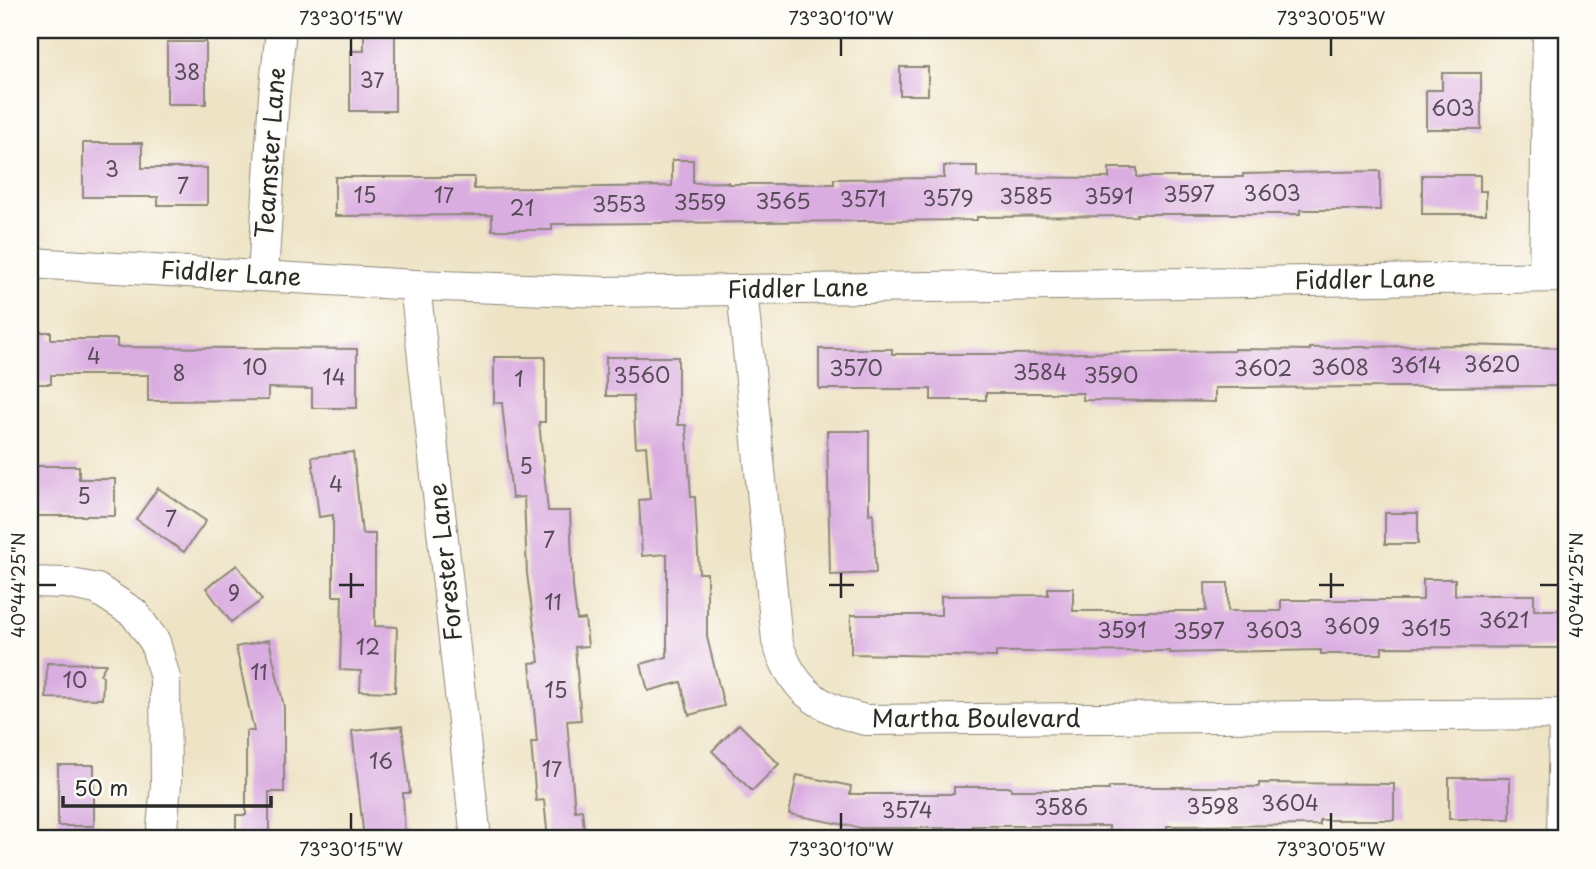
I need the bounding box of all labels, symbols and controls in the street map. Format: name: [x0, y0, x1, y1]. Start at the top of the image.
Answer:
text: 73°30'15"W: [299, 4, 403, 31]
text: 73°30'10"W: [788, 4, 894, 31]
text: 73°30'05"W: [1277, 4, 1386, 31]
house number: 38: [174, 55, 201, 87]
house number: 37: [360, 63, 384, 95]
street label: Teamster Lane: [245, 66, 293, 240]
house number: 603: [1431, 91, 1475, 123]
house number: 3: [105, 152, 119, 184]
house number: 7: [177, 169, 189, 201]
house number: 3603: [1243, 176, 1301, 208]
house number: 3597: [1163, 177, 1215, 209]
house number: 15: [354, 178, 376, 210]
house number: 17: [434, 178, 454, 210]
house number: 3585: [999, 179, 1053, 211]
house number: 3591: [1084, 179, 1134, 211]
house number: 3579: [922, 181, 974, 213]
house number: 3571: [840, 182, 886, 214]
house number: 3565: [755, 184, 811, 216]
house number: 3559: [674, 185, 726, 217]
house number: 3553: [592, 187, 646, 219]
house number: 21: [510, 191, 534, 223]
street label: Fiddler Lane: [160, 250, 303, 294]
street label: Fiddler Lane: [1294, 259, 1436, 297]
street label: Fiddler Lane: [727, 268, 869, 306]
house number: 4: [87, 339, 101, 371]
house number: 3620: [1464, 347, 1520, 379]
house number: 3614: [1390, 348, 1442, 380]
house number: 10: [243, 350, 267, 382]
house number: 3608: [1311, 350, 1369, 382]
house number: 3570: [829, 351, 883, 383]
house number: 3602: [1234, 351, 1292, 383]
house number: 3584: [1013, 355, 1067, 387]
house number: 8: [172, 356, 186, 388]
house number: 3560: [614, 358, 670, 390]
house number: 3590: [1084, 358, 1138, 390]
house number: 14: [322, 360, 346, 392]
house number: 1: [514, 362, 524, 394]
house number: 5: [519, 449, 533, 481]
house number: 4: [329, 467, 343, 499]
house number: 5: [77, 479, 91, 511]
street label: Forester Lane: [418, 481, 470, 643]
house number: 7: [165, 502, 177, 534]
house number: 7: [543, 523, 555, 555]
text: 40°44'25"N: [4, 532, 31, 638]
text: 40°44'25"N: [1562, 532, 1589, 638]
house number: 9: [228, 576, 240, 608]
house number: 11: [544, 585, 562, 617]
house number: 3621: [1479, 603, 1529, 635]
house number: 3609: [1324, 609, 1380, 641]
house number: 3615: [1400, 611, 1452, 643]
house number: 3591: [1097, 613, 1147, 645]
house number: 3603: [1245, 613, 1303, 645]
house number: 3597: [1173, 614, 1225, 646]
house number: 12: [356, 630, 380, 662]
house number: 11: [250, 655, 268, 687]
house number: 10: [63, 663, 87, 695]
house number: 15: [545, 673, 567, 705]
street label: Martha Boulevard: [872, 699, 1081, 735]
house number: 16: [369, 744, 393, 776]
house number: 17: [542, 752, 562, 784]
scale bar: [63, 764, 271, 808]
text: 50 m: [74, 771, 128, 803]
house number: 3604: [1261, 786, 1319, 818]
house number: 3598: [1187, 789, 1239, 821]
house number: 3586: [1034, 790, 1088, 822]
house number: 3574: [881, 793, 933, 825]
text: 73°30'15"W: [299, 835, 403, 862]
text: 73°30'10"W: [788, 835, 894, 862]
text: 73°30'05"W: [1277, 835, 1386, 862]

